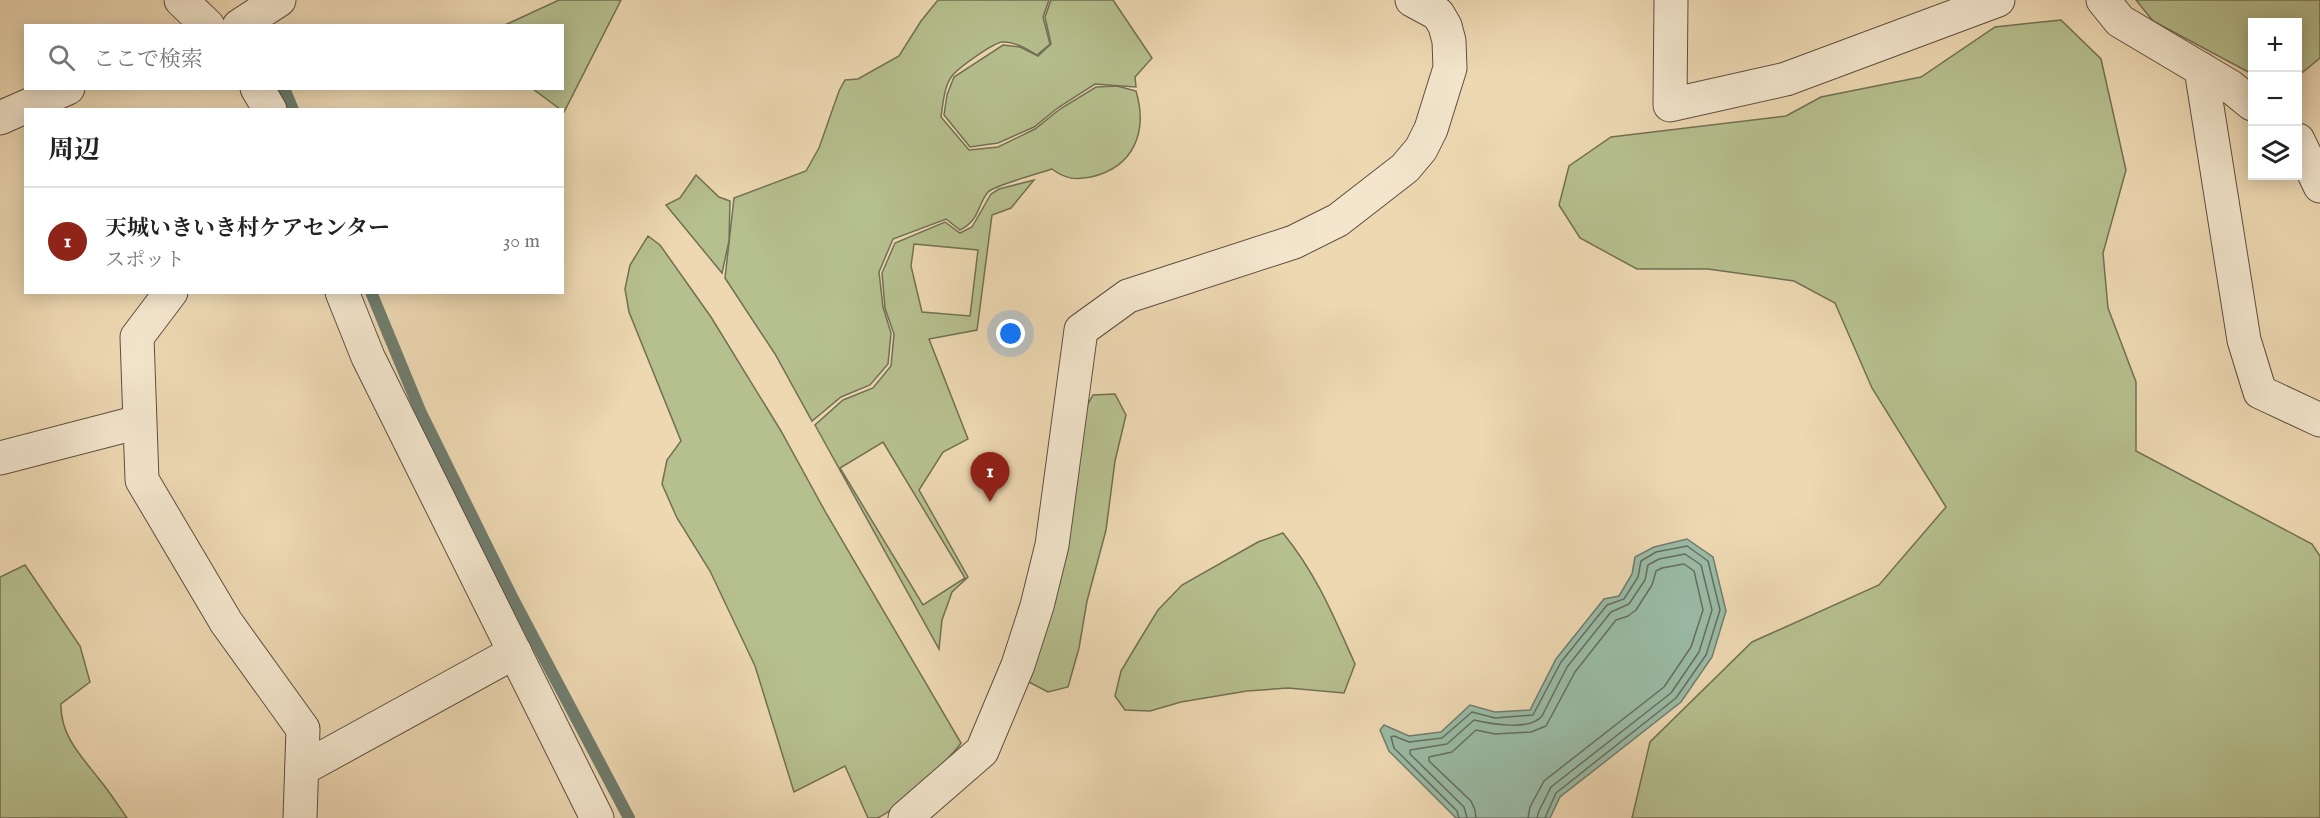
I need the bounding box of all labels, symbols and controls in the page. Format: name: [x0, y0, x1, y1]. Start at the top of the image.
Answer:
map controls: [2248, 18, 2302, 180]
button: +: [2248, 18, 2302, 72]
search box: [24, 24, 564, 90]
icon: search: [45, 41, 78, 74]
text: ここで検索: [93, 46, 203, 74]
button: −: [2248, 72, 2302, 126]
button: layers: [2248, 126, 2302, 180]
text: 周辺: [48, 134, 100, 167]
text: 天城いきいき村ケアセンター: [105, 215, 390, 243]
text: 1: [64, 229, 71, 254]
text: 30 m: [503, 229, 540, 254]
text: スポット: [105, 248, 185, 273]
your location: [996, 319, 1025, 348]
pin: 1: [970, 452, 1010, 502]

